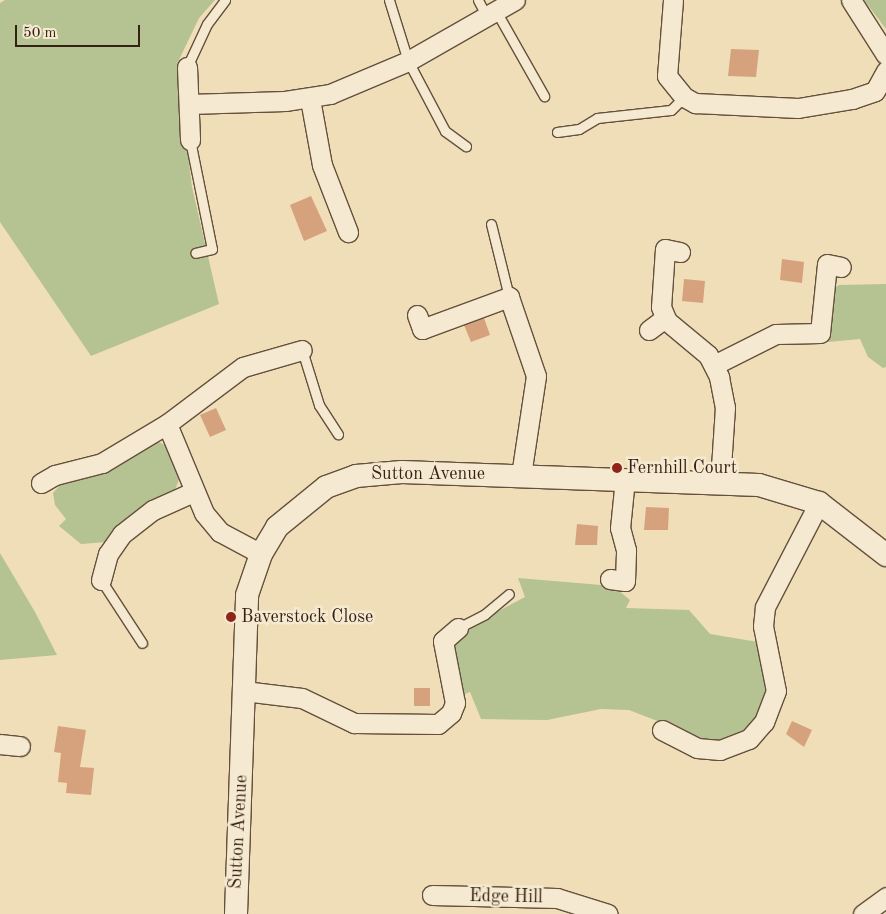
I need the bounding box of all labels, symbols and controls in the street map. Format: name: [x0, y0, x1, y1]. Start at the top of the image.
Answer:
scale bar: [18, 15, 142, 47]
text: 50 m: [23, 26, 57, 41]
place label: Fernhill Court: [627, 457, 737, 479]
marker: Fernhill Court: [611, 462, 623, 474]
street label: Sutton Avenue: [371, 463, 485, 485]
place label: Baverstock Close: [241, 606, 373, 628]
marker: Baverstock Close: [225, 611, 237, 623]
street label: Sutton Avenue: [225, 774, 253, 890]
street label: Edge Hill: [469, 886, 543, 908]

